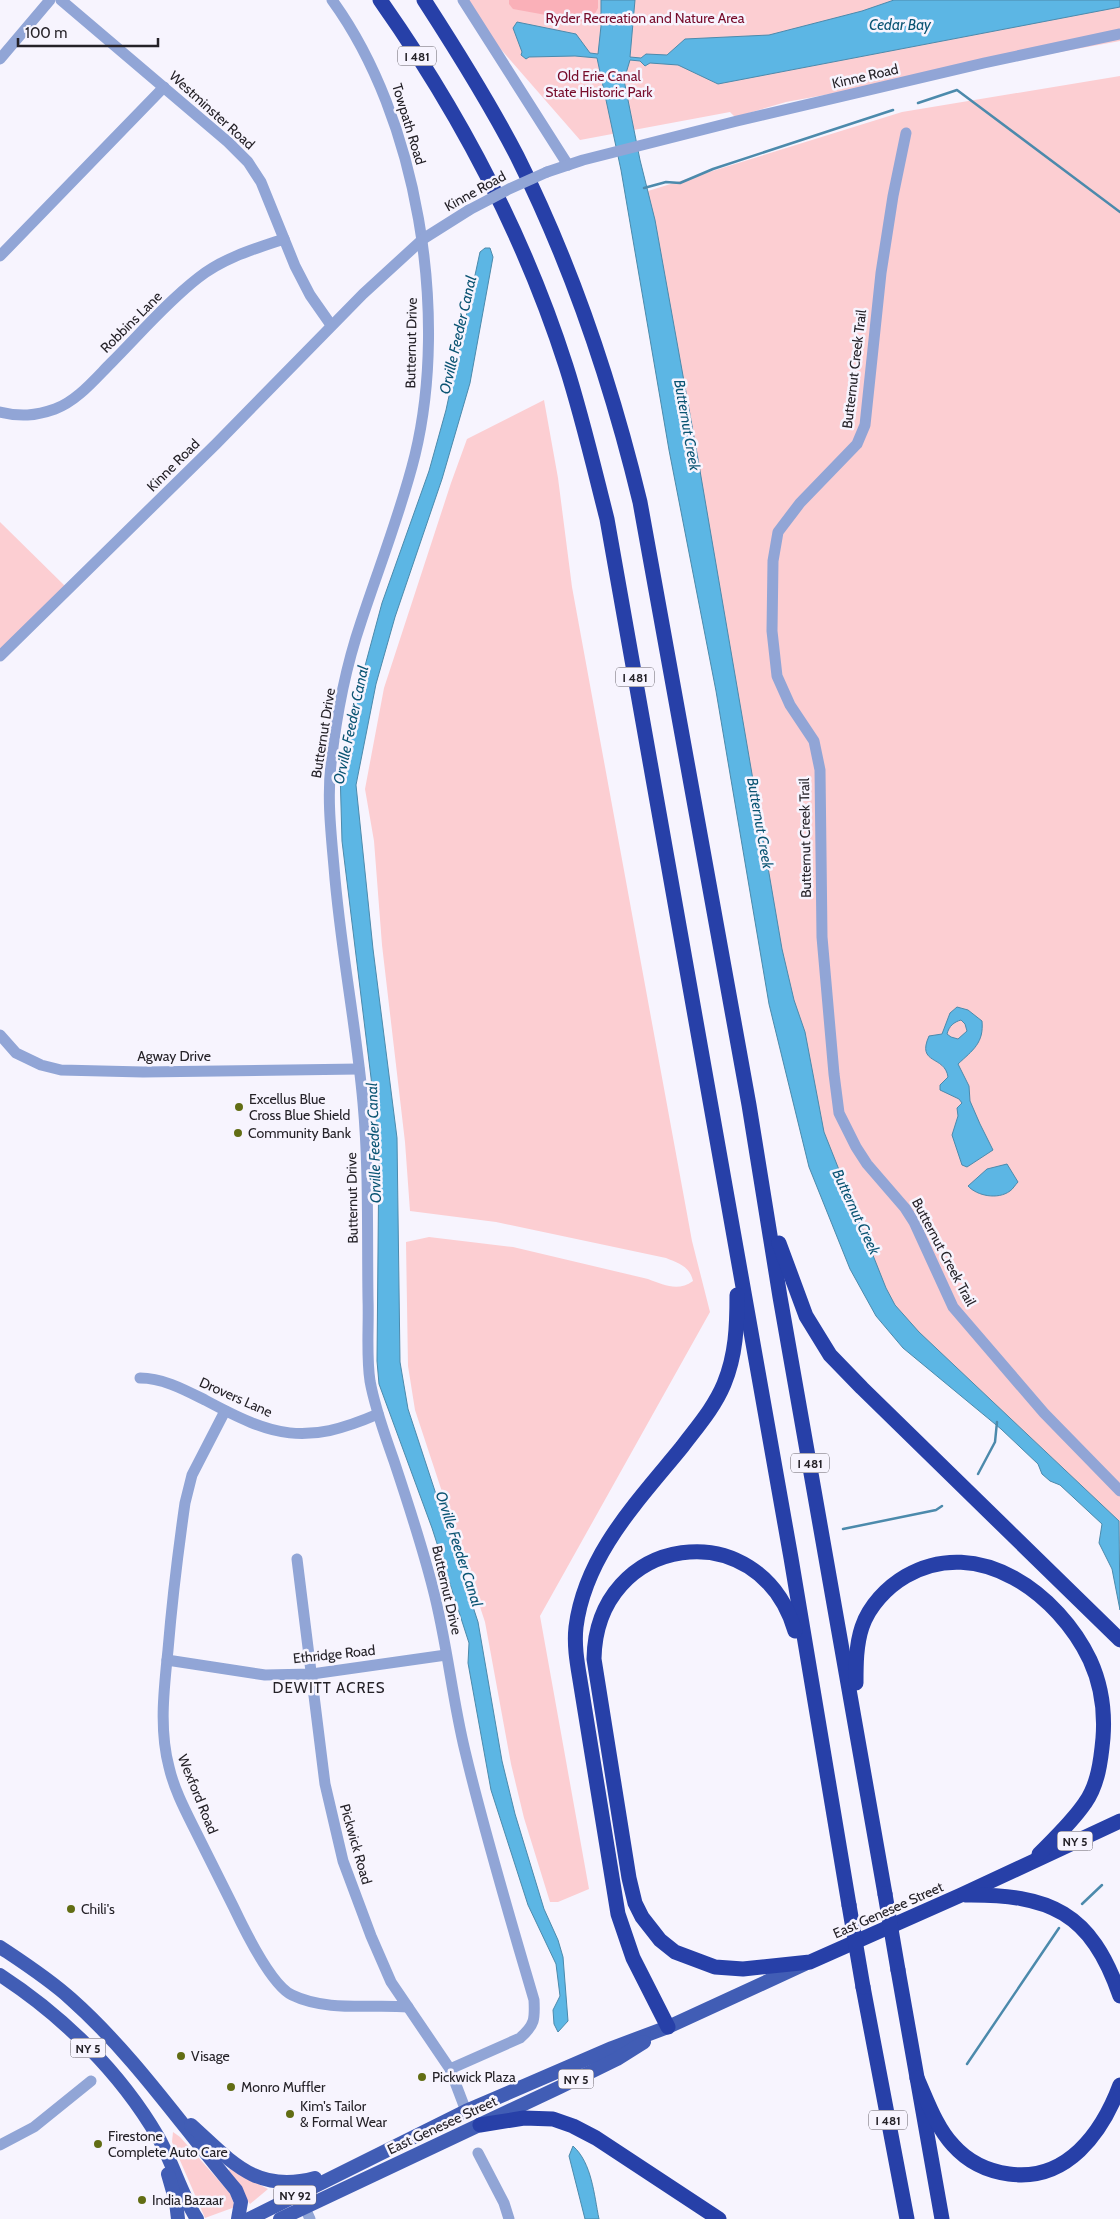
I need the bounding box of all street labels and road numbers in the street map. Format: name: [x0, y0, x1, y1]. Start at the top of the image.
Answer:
road number: I 481: [398, 46, 436, 66]
street label: Kinne Road: [830, 60, 900, 92]
street label: Westminster Road: [165, 67, 259, 153]
street label: Towpath Road: [388, 81, 430, 167]
street label: Kinne Road: [441, 167, 509, 215]
street label: Robbins Lane: [96, 287, 166, 357]
street label: Butternut Drive: [401, 297, 421, 389]
street label: Butternut Creek Trail: [838, 308, 870, 430]
street label: Kinne Road: [143, 435, 203, 495]
road number: I 481: [616, 668, 654, 686]
street label: Butternut Drive: [307, 687, 339, 779]
street label: Butternut Creek Trail: [795, 777, 815, 898]
street label: Agway Drive: [137, 1047, 211, 1065]
street label: Butternut Drive: [342, 1152, 362, 1244]
street label: Butternut Creek Trail: [908, 1195, 980, 1310]
street label: Drovers Lane: [197, 1373, 275, 1421]
road number: I 481: [791, 1454, 829, 1472]
street label: Butternut Drive: [428, 1544, 466, 1636]
street label: Ethridge Road: [292, 1641, 376, 1667]
street label: Wexford Road: [174, 1752, 222, 1836]
street label: Pickwick Road: [336, 1802, 376, 1886]
road number: NY 5: [1058, 1832, 1092, 1850]
street label: East Genesee Street: [830, 1877, 946, 1942]
road number: NY 5: [70, 2039, 106, 2058]
road number: NY 5: [558, 2070, 594, 2088]
street label: East Genesee Street: [384, 2092, 500, 2158]
road number: I 481: [869, 2110, 907, 2130]
road number: NY 92: [274, 2186, 316, 2204]

